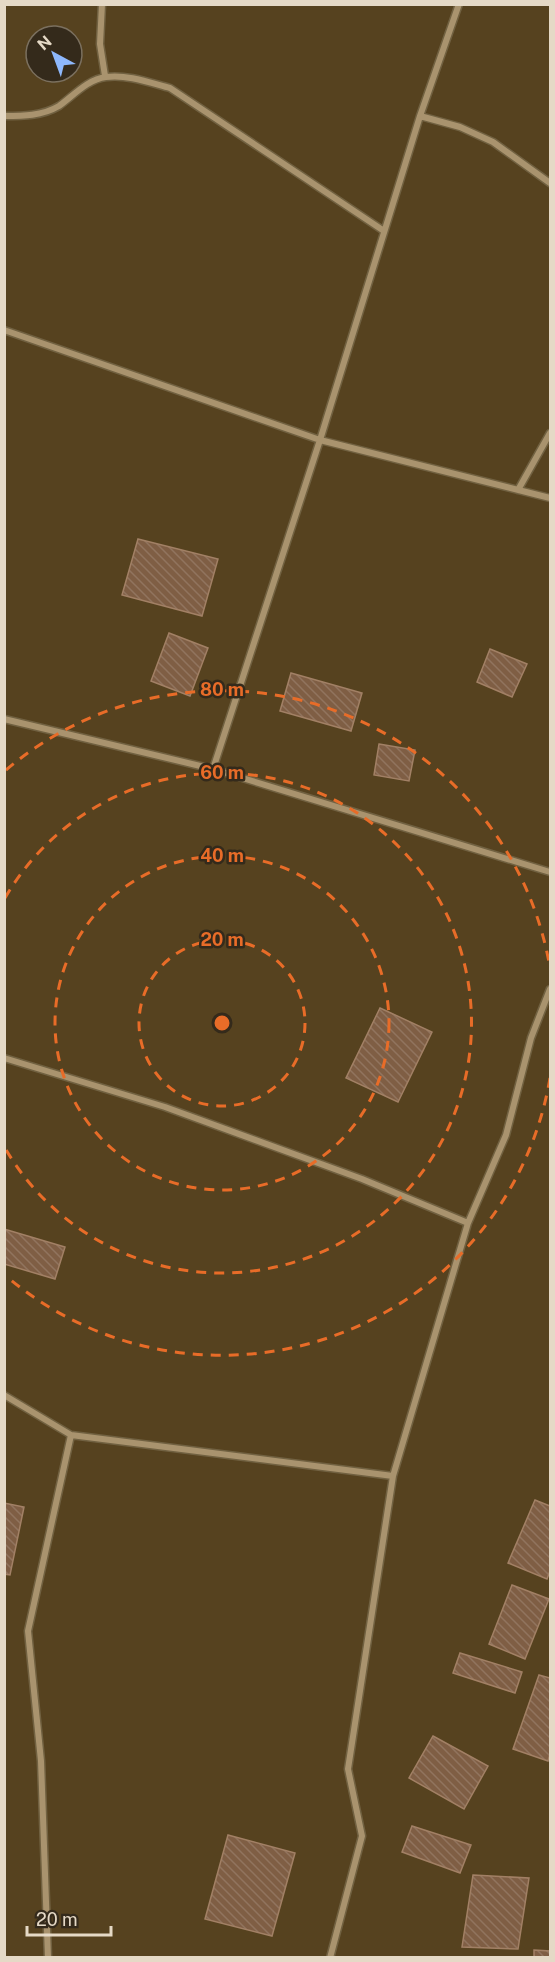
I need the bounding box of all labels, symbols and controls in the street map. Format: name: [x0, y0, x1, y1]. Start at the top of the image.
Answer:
north arrow: [24, 24, 84, 84]
text: N: [34, 32, 55, 54]
text: 80 m: [200, 679, 244, 700]
text: 60 m: [200, 762, 244, 783]
text: 40 m: [200, 845, 244, 866]
text: 20 m: [200, 929, 244, 950]
centre of rings: [212, 1013, 232, 1033]
scale bar: [27, 1899, 111, 1937]
text: 20 m: [36, 1909, 78, 1930]

